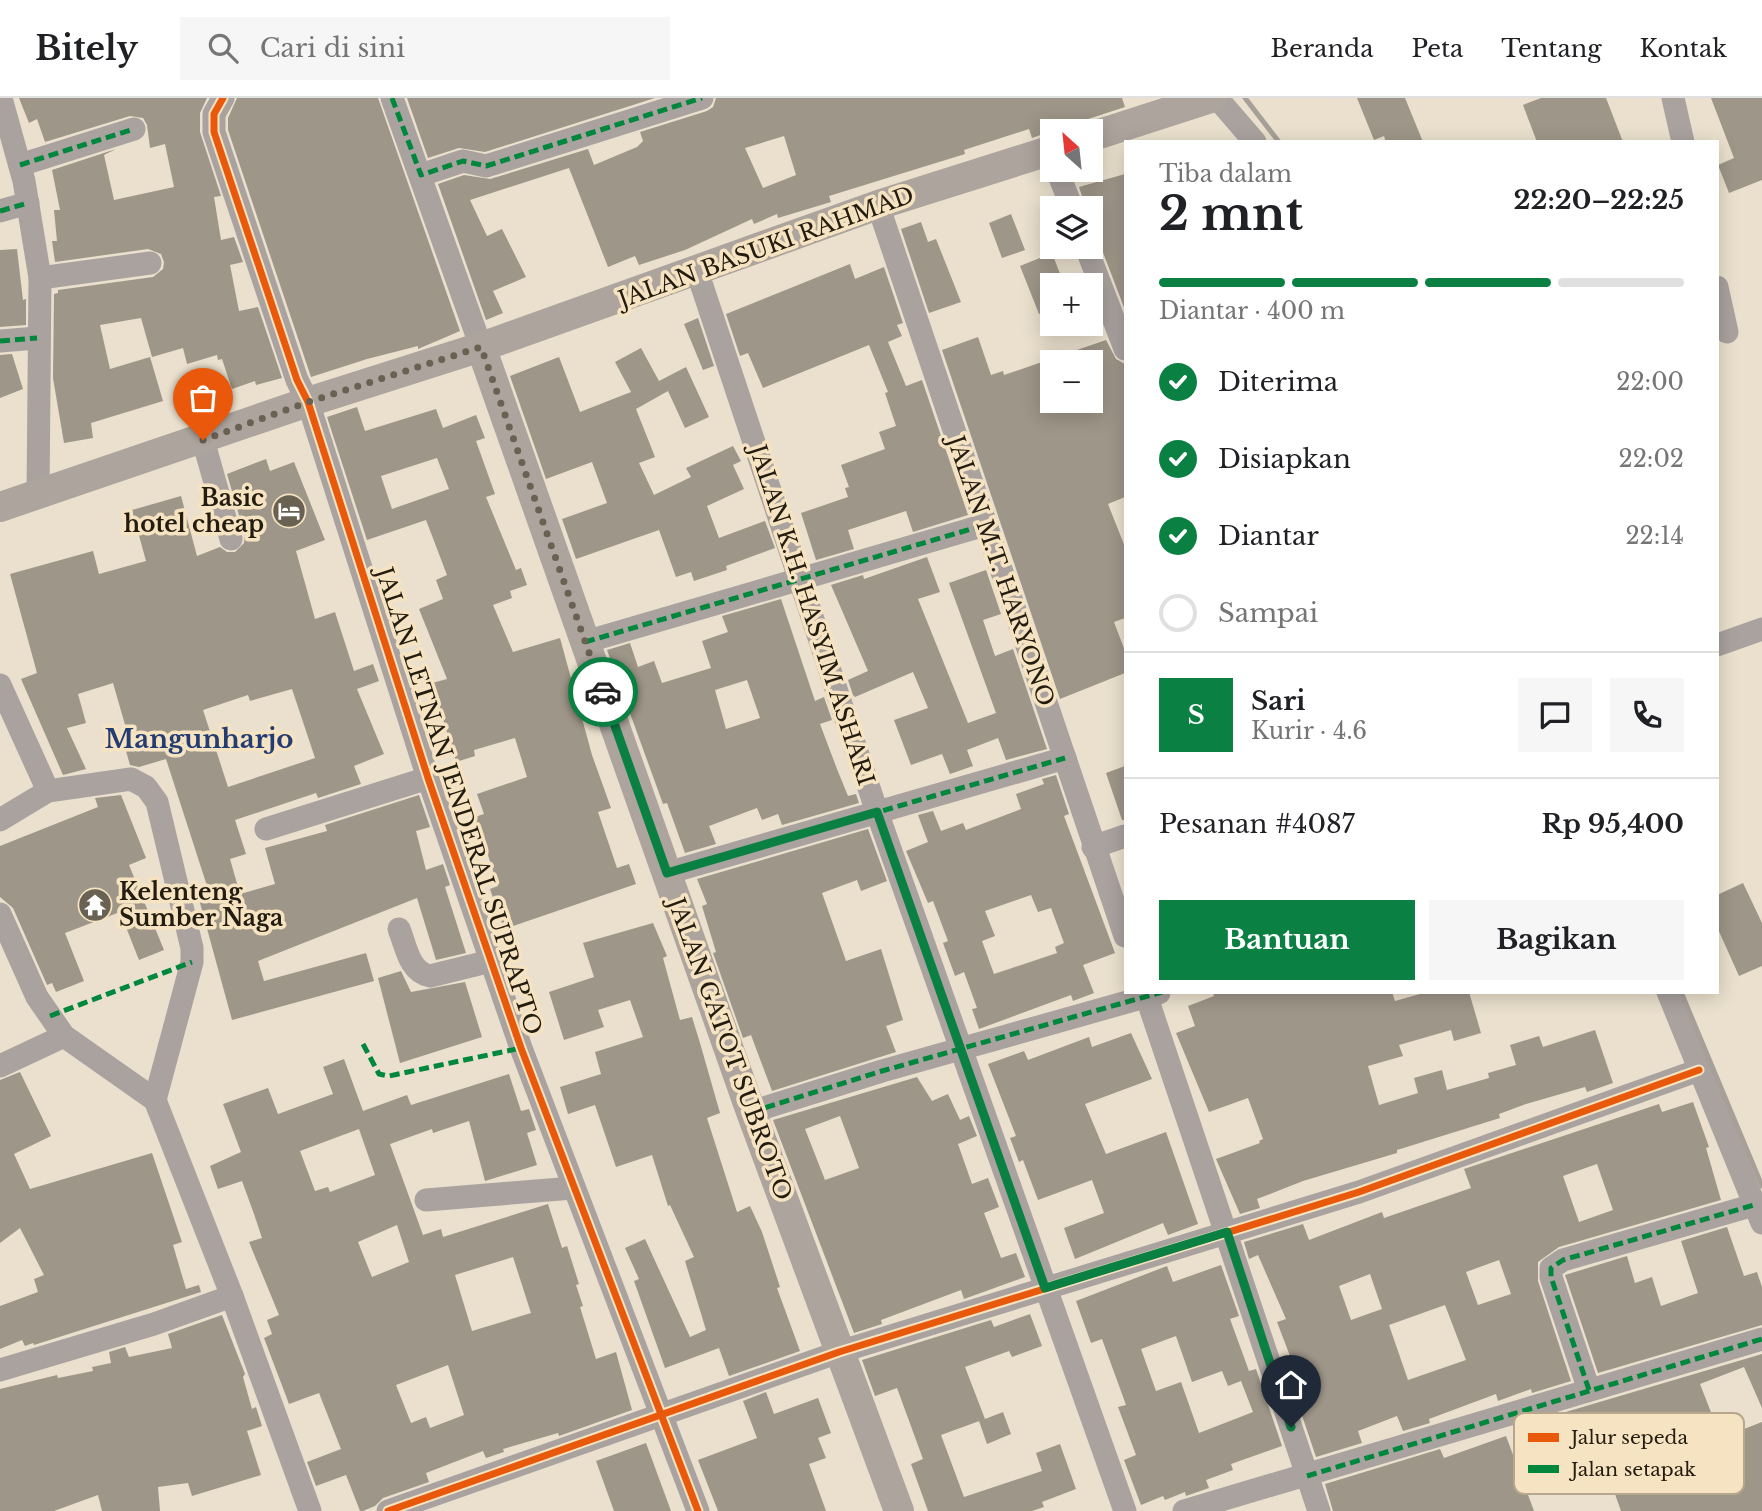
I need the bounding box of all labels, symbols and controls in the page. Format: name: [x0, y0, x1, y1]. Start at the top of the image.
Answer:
search box: [180, 17, 670, 80]
text: Bitely: [35, 28, 138, 69]
icon: search: [204, 29, 242, 67]
text: Cari di sini: [260, 32, 405, 64]
text: Beranda: [1271, 34, 1373, 63]
text: Peta: [1411, 34, 1463, 63]
text: Tentang: [1501, 34, 1602, 63]
text: Kontak: [1640, 34, 1727, 63]
north arrow: [1040, 119, 1102, 182]
map controls: [1040, 119, 1103, 413]
text: Tiba dalam: [1159, 160, 1292, 188]
street label: JALAN BASUKI RAHMAD: [612, 180, 918, 315]
text: 22:20–22:25: [1514, 184, 1684, 216]
text: 2 mnt: [1159, 185, 1303, 242]
button: layers: [1040, 196, 1103, 259]
button: +: [1040, 273, 1103, 336]
text: Diantar · 400 m: [1159, 297, 1345, 325]
button: −: [1040, 350, 1103, 413]
icon: check: [1159, 363, 1197, 401]
text: Diterima: [1218, 366, 1338, 398]
pin: [173, 368, 233, 440]
text: 22:00: [1616, 368, 1684, 396]
icon: bag: [184, 379, 222, 417]
street label: JALAN M.T. HARYONO: [941, 429, 1060, 710]
street label: JALAN K.H. HASYIM ASHARI: [743, 438, 880, 789]
icon: check: [1159, 440, 1197, 478]
text: Disiapkan: [1218, 443, 1351, 475]
text: 22:02: [1619, 445, 1684, 473]
place label: Basic hotel cheap: [124, 484, 264, 538]
hotel icon: Basic hotel cheap: [270, 492, 308, 530]
icon: check: [1159, 517, 1197, 555]
text: Diantar: [1218, 520, 1319, 552]
text: 22:14: [1625, 522, 1684, 550]
street label: JALAN LETNAN JENDERAL SUPRAPTO: [369, 561, 548, 1038]
text: Sampai: [1218, 597, 1318, 629]
courier: [568, 657, 638, 727]
icon: car: [584, 673, 622, 711]
button: chat: [1518, 678, 1592, 752]
button: phone: [1610, 678, 1684, 752]
text: Sari: [1251, 685, 1306, 717]
text: S: [1187, 699, 1205, 731]
text: Kurir · 4.6: [1251, 717, 1367, 745]
district label: Mangunharjo: [105, 723, 294, 755]
text: Pesanan #4087: [1159, 808, 1355, 840]
text: Rp 95,400: [1541, 808, 1684, 840]
place label: Kelenteng Sumber Naga: [119, 878, 283, 932]
temple icon: Kelenteng Sumber Naga: [76, 886, 114, 924]
street label: JALAN GATOT SUBROTO: [661, 891, 798, 1204]
button: Bantuan: [1159, 900, 1415, 980]
button: Bagikan: [1429, 900, 1684, 980]
pin: [1261, 1355, 1321, 1427]
icon: home: [1272, 1366, 1310, 1404]
legend: [1514, 1413, 1744, 1494]
text: Jalur sepeda: [1568, 1426, 1688, 1449]
text: Jalan setapak: [1568, 1458, 1696, 1481]

